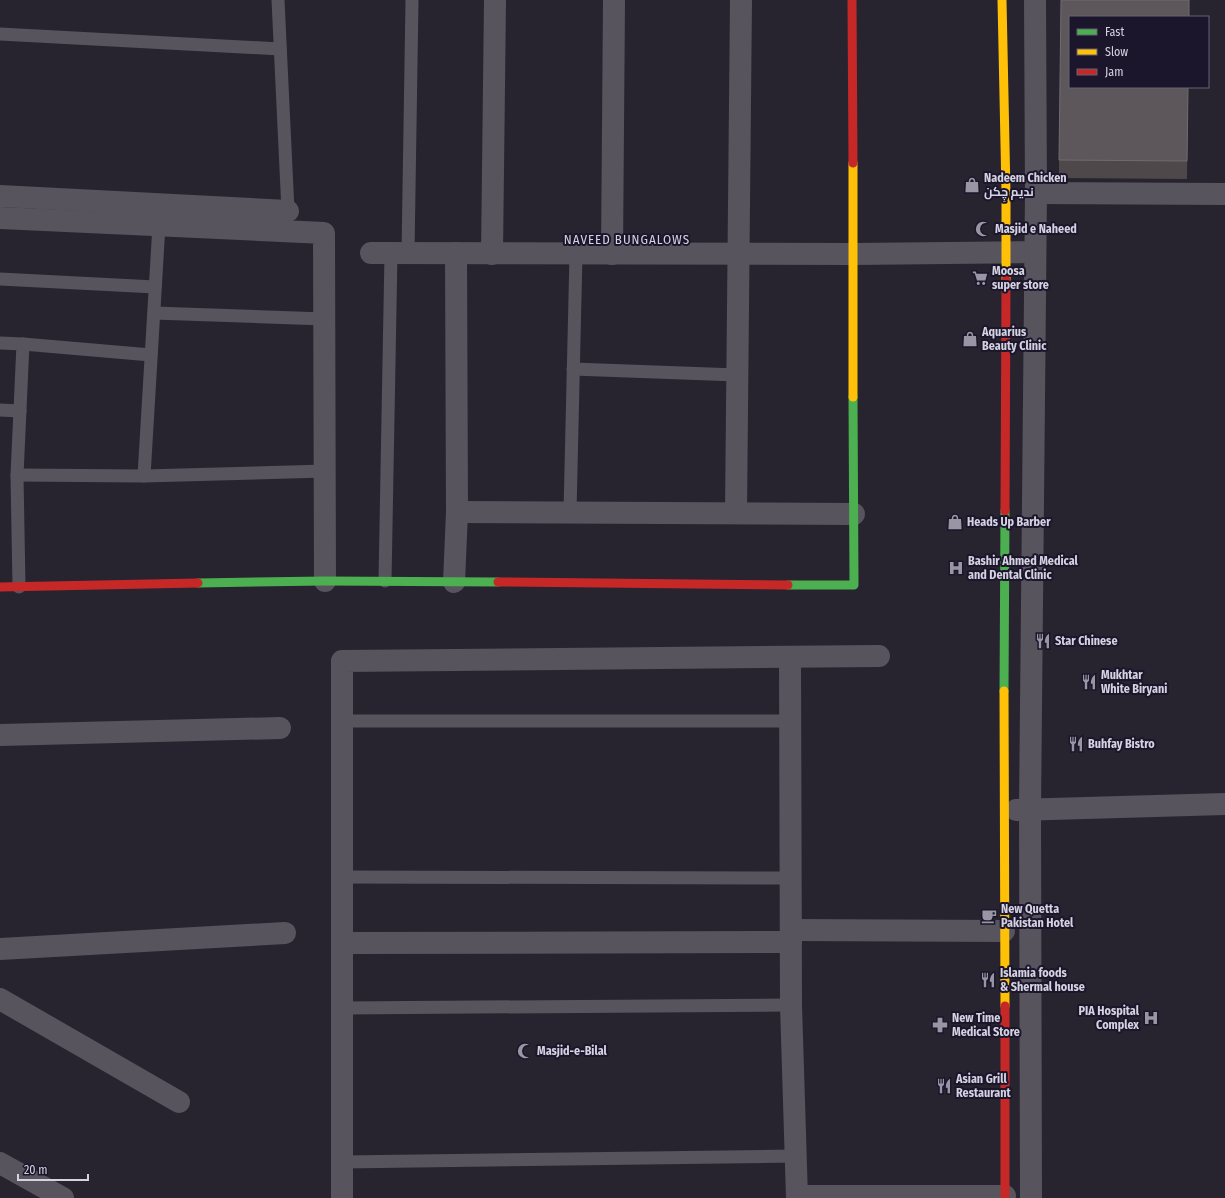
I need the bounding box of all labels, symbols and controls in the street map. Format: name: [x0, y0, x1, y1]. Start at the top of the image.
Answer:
legend: [1069, 16, 1209, 88]
text: Fast: [1105, 25, 1124, 39]
text: Slow: [1105, 45, 1128, 59]
text: Jam: [1105, 65, 1123, 79]
place label: Nadeem Chicken ندیم چِکن: [984, 171, 1067, 202]
shop icon: Nadeem Chicken ندیم چِکن: [963, 176, 981, 194]
mosque icon: Masjid e Naheed: [974, 220, 992, 238]
place label: Masjid e Naheed: [995, 222, 1077, 236]
district label: NAVEED BUNGALOWS: [564, 232, 690, 247]
place label: Moosa super store: [992, 264, 1049, 292]
supermarket icon: Moosa super store: [971, 269, 989, 287]
place label: Aquarius Beauty Clinic: [981, 325, 1047, 353]
shop icon: Aquarius Beauty Clinic: [961, 330, 979, 348]
shop icon: Heads Up Barber: [946, 513, 964, 531]
place label: Heads Up Barber: [967, 515, 1051, 529]
place label: Bashir Ahmed Medical and Dental Clinic: [968, 554, 1079, 582]
hospital icon: Bashir Ahmed Medical and Dental Clinic: [947, 559, 965, 577]
restaurant icon: Star Chinese: [1034, 632, 1052, 650]
place label: Star Chinese: [1055, 634, 1117, 648]
place label: Mukhtar White Biryani: [1101, 668, 1167, 696]
restaurant icon: Mukhtar White Biryani: [1080, 673, 1098, 691]
restaurant icon: Buhfay Bistro: [1067, 735, 1085, 753]
place label: Buhfay Bistro: [1088, 737, 1155, 751]
place label: New Quetta Pakistan Hotel: [1001, 902, 1074, 930]
cafe icon: New Quetta Pakistan Hotel: [980, 907, 998, 925]
place label: Islamia foods & Shermal house: [1000, 966, 1085, 994]
restaurant icon: Islamia foods & Shermal house: [979, 971, 997, 989]
place label: PIA Hospital Complex: [1078, 1004, 1140, 1032]
hospital icon: PIA Hospital Complex: [1142, 1009, 1160, 1027]
place label: New Time Medical Store: [952, 1011, 1020, 1039]
pharmacy icon: New Time Medical Store: [931, 1016, 949, 1034]
mosque icon: Masjid-e-Bilal: [516, 1042, 534, 1060]
place label: Masjid-e-Bilal: [537, 1044, 608, 1058]
place label: Asian Grill Restaurant: [955, 1072, 1011, 1100]
restaurant icon: Asian Grill Restaurant: [935, 1077, 953, 1095]
scale bar: [18, 1156, 88, 1182]
text: 20 m: [24, 1163, 48, 1177]

